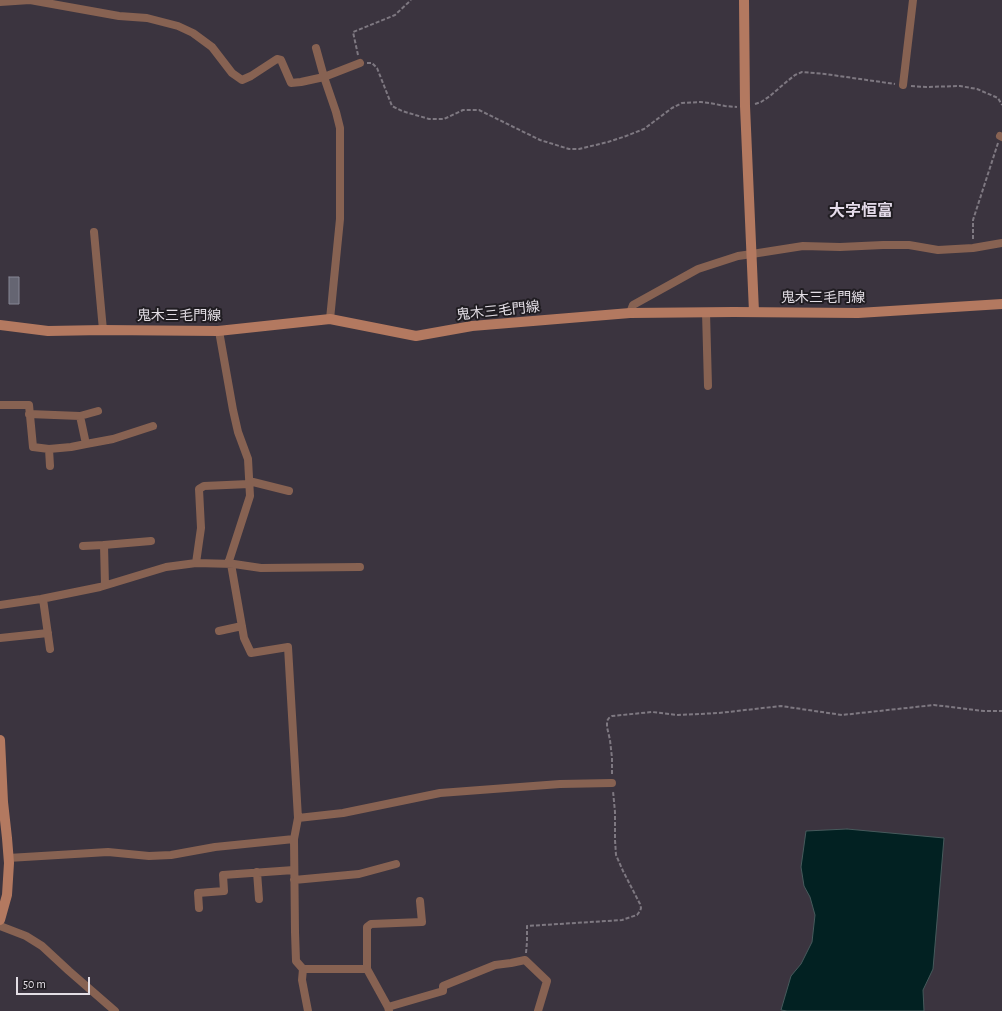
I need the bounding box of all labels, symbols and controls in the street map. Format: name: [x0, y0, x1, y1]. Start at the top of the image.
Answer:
district label: 大字恒富: [829, 201, 893, 221]
street label: 鬼木三毛門線: [781, 290, 865, 306]
street label: 鬼木三毛門線: [455, 298, 541, 324]
street label: 鬼木三毛門線: [137, 308, 221, 324]
scale bar: [18, 969, 92, 995]
text: 50 m: [23, 978, 46, 990]

